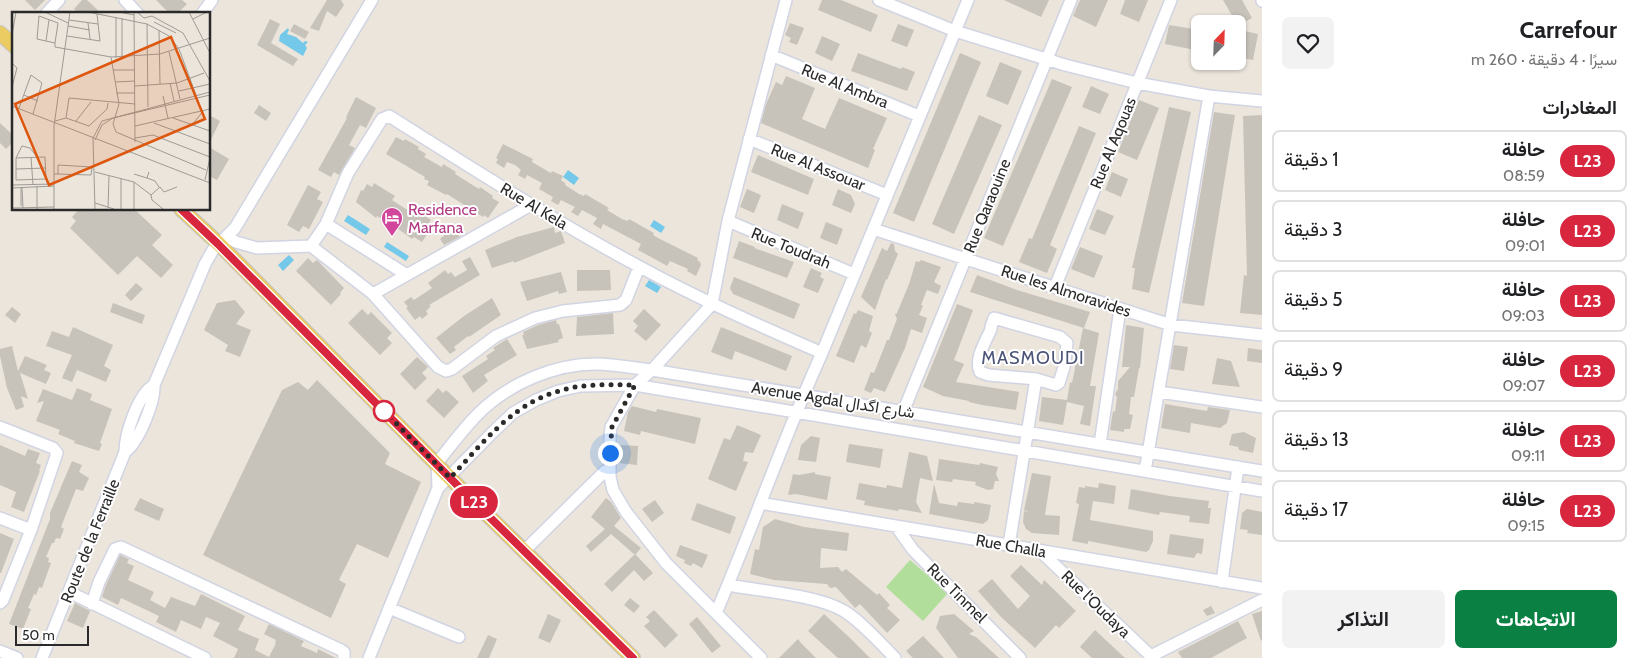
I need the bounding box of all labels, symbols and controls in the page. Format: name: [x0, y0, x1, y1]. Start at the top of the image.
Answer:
inset map: [12, 12, 210, 210]
north arrow: [1191, 15, 1246, 70]
map controls: [1191, 15, 1246, 70]
text: Carrefour: [1520, 15, 1617, 44]
button: heart: [1282, 17, 1334, 69]
text: سيرًا · 4 دقيقة · 260 m: [1471, 50, 1617, 69]
street label: Rue Al Ambra: [799, 60, 892, 112]
street label: Rue Al Aqouas: [1086, 94, 1140, 191]
text: المغادرات: [1542, 96, 1617, 119]
text: حافلة: [1502, 138, 1545, 161]
street label: Rue Al Assouar: [768, 140, 869, 195]
text: 1 دقيقة: [1284, 148, 1338, 171]
text: L23: [1573, 150, 1602, 172]
street label: Rue Qaraouine: [959, 156, 1015, 256]
text: 08:59: [1503, 166, 1545, 185]
street label: Rue Al Kela: [497, 179, 571, 234]
place label: Residence Marfana: [408, 200, 477, 237]
hotel icon: Residence Marfana: [380, 206, 404, 237]
text: حافلة: [1502, 208, 1545, 231]
text: 3 دقيقة: [1284, 218, 1343, 241]
text: L23: [1573, 220, 1602, 242]
street label: Rue Toudrah: [748, 223, 834, 273]
text: 09:01: [1505, 236, 1545, 255]
street label: Rue les Almoravides: [999, 261, 1134, 321]
text: حافلة: [1502, 278, 1545, 301]
text: 5 دقيقة: [1284, 288, 1343, 311]
text: L23: [1573, 290, 1602, 312]
text: 09:03: [1502, 306, 1545, 325]
district label: MASMOUDI: [981, 347, 1085, 369]
text: حافلة: [1502, 348, 1545, 371]
text: 9 دقيقة: [1284, 358, 1343, 381]
text: L23: [1573, 360, 1602, 382]
text: 09:07: [1502, 376, 1545, 395]
street label: Avenue Agdal شارع اگدال: [750, 378, 916, 424]
unlabelled marker: [373, 400, 395, 422]
text: حافلة: [1502, 418, 1545, 441]
text: 13 دقيقة: [1284, 428, 1349, 451]
text: L23: [1573, 430, 1602, 452]
your location: [598, 441, 623, 466]
text: 09:11: [1511, 446, 1545, 465]
street label: Route de la Ferraille: [56, 476, 124, 606]
line badge: L23: [445, 486, 503, 518]
text: حافلة: [1502, 488, 1545, 511]
text: L23: [460, 491, 488, 513]
text: 17 دقيقة: [1284, 498, 1348, 521]
text: L23: [1573, 500, 1602, 522]
text: 09:15: [1508, 516, 1545, 535]
street label: Rue Challa: [974, 530, 1048, 562]
street label: Rue Tinmel: [923, 559, 991, 627]
street label: Rue l'Oudaya: [1058, 566, 1135, 642]
button: التذاكر: [1282, 590, 1445, 648]
button: الاتجاهات: [1455, 590, 1617, 648]
scale bar: [15, 623, 89, 646]
text: 50 m: [22, 626, 55, 644]

